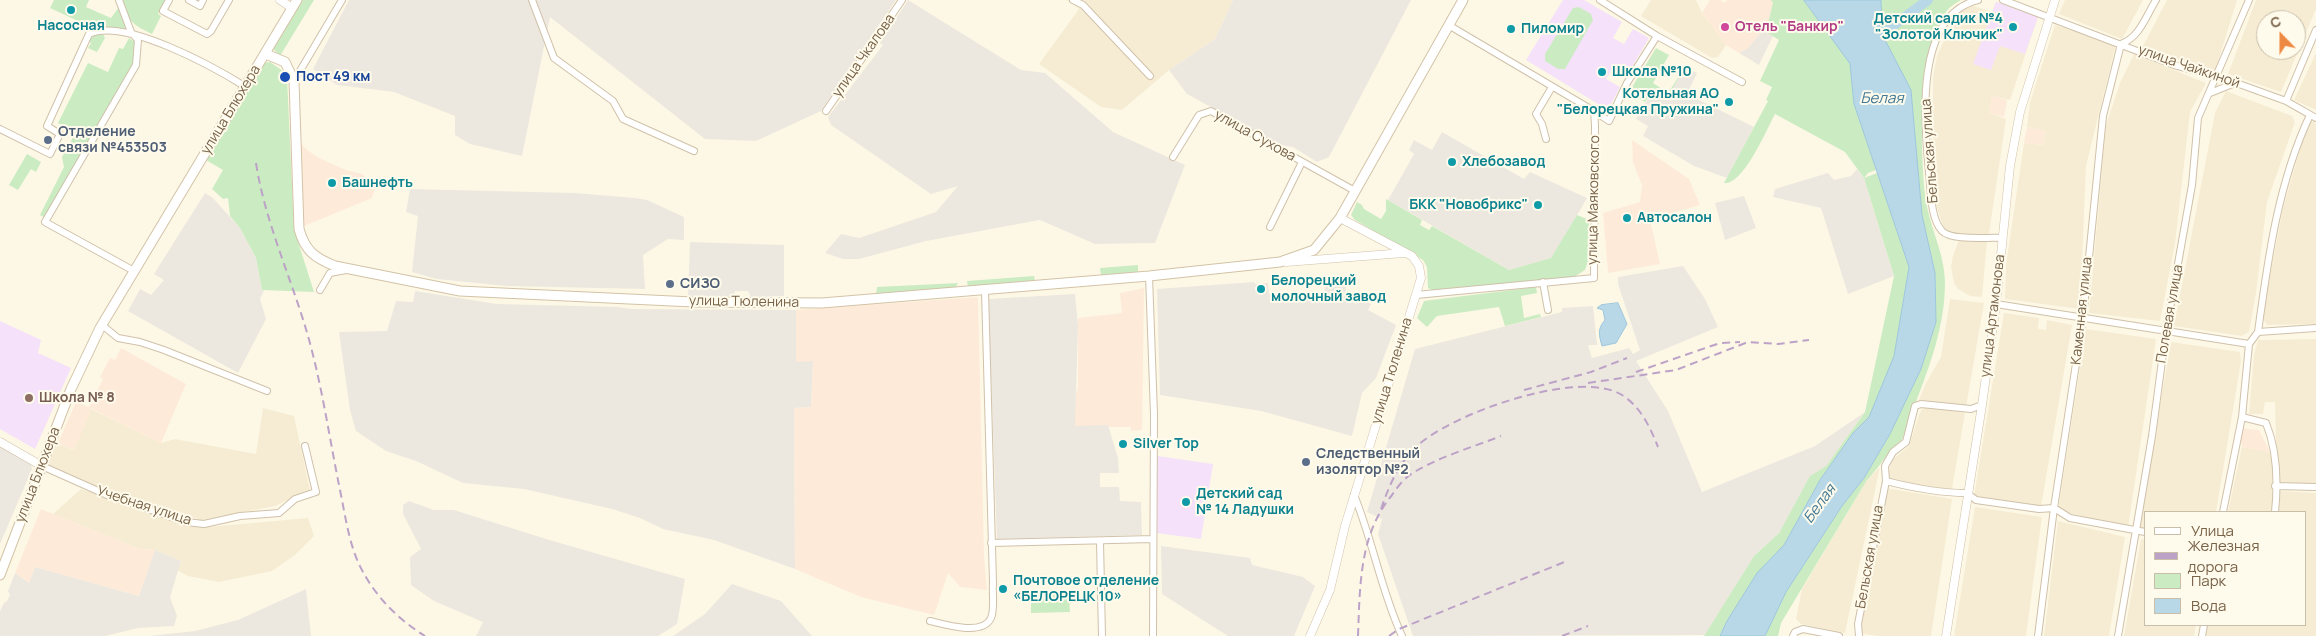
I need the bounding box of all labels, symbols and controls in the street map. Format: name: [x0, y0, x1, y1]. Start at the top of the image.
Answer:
marker: Насосная: [65, 4, 77, 16]
north arrow: [2256, 10, 2306, 60]
street label: улица Чкалова: [829, 11, 899, 101]
place label: Детский садик №4 "Золотой Ключик": [1873, 11, 2003, 44]
text: С: [2267, 11, 2284, 32]
place label: Насосная: [37, 18, 105, 34]
place label: Отель "Банкир": [1735, 19, 1844, 35]
place label: Пиломир: [1521, 21, 1584, 37]
marker: Отель "Банкир": [1719, 21, 1731, 33]
marker: Детский садик №4 "Золотой Ключик": [2007, 21, 2019, 33]
marker: Пиломир: [1505, 23, 1517, 35]
street label: улица Чайкиной: [2136, 42, 2242, 92]
street label: улица Блюхера: [198, 62, 264, 158]
place label: Школа №10: [1612, 64, 1692, 80]
marker: Школа №10: [1596, 66, 1608, 78]
place label: Пост 49 км: [296, 69, 370, 85]
marker: Пост 49 км: [278, 70, 292, 84]
place label: Котельная АО "Белорецкая Пружина": [1557, 86, 1719, 118]
water label: Белая: [1860, 90, 1904, 108]
marker: Котельная АО "Белорецкая Пружина": [1723, 96, 1735, 108]
street label: Бельская улица: [1918, 98, 1942, 204]
street label: улица Сухова: [1211, 107, 1299, 165]
place label: Отделение связи №453503: [58, 124, 167, 156]
marker: Отделение связи №453503: [42, 134, 54, 146]
street label: улица Маяковского: [1584, 135, 1604, 265]
place label: Хлебозавод: [1462, 154, 1545, 170]
marker: Хлебозавод: [1446, 156, 1458, 168]
place label: Башнефть: [342, 175, 413, 191]
marker: Башнефть: [326, 177, 338, 189]
place label: БКК "Новобрикс": [1409, 197, 1528, 213]
marker: БКК "Новобрикс": [1532, 199, 1544, 211]
place label: Автосалон: [1637, 210, 1712, 226]
marker: Автосалон: [1621, 212, 1633, 224]
street label: улица Артамонова: [1977, 253, 2009, 379]
street label: Каменная улица: [2068, 256, 2096, 366]
street label: Полевая улица: [2153, 264, 2187, 364]
place label: Белорецкий молочный завод: [1271, 273, 1386, 306]
place label: СИЗО: [680, 276, 720, 292]
marker: СИЗО: [664, 278, 676, 290]
marker: Белорецкий молочный завод: [1255, 283, 1267, 295]
street label: улица Тюленина: [689, 293, 799, 311]
street label: улица Тюленина: [1368, 316, 1416, 426]
place label: Школа № 8: [39, 390, 115, 406]
marker: Школа № 8: [23, 392, 35, 404]
street label: улица Блюхера: [12, 425, 64, 525]
place label: Silver Top: [1133, 436, 1199, 452]
marker: Silver Top: [1117, 438, 1129, 450]
place label: Следственный изолятор №2: [1316, 446, 1420, 478]
marker: Следственный изолятор №2: [1300, 456, 1312, 468]
water label: Белая: [1800, 481, 1840, 527]
street label: Учебная улица: [95, 483, 193, 529]
place label: Детский сад № 14 Ладушки: [1196, 486, 1294, 518]
marker: Детский сад № 14 Ладушки: [1180, 496, 1192, 508]
street label: Бельская улица: [1853, 504, 1887, 610]
legend: [2144, 511, 2306, 626]
text: Улица: [2191, 520, 2234, 541]
text: Железная дорога: [2188, 535, 2259, 577]
text: Парк: [2191, 570, 2226, 591]
place label: Почтовое отделение «БЕЛОРЕЦК 10»: [1013, 573, 1159, 606]
marker: Почтовое отделение «БЕЛОРЕЦК 10»: [997, 583, 1009, 595]
text: Вода: [2191, 595, 2226, 616]

